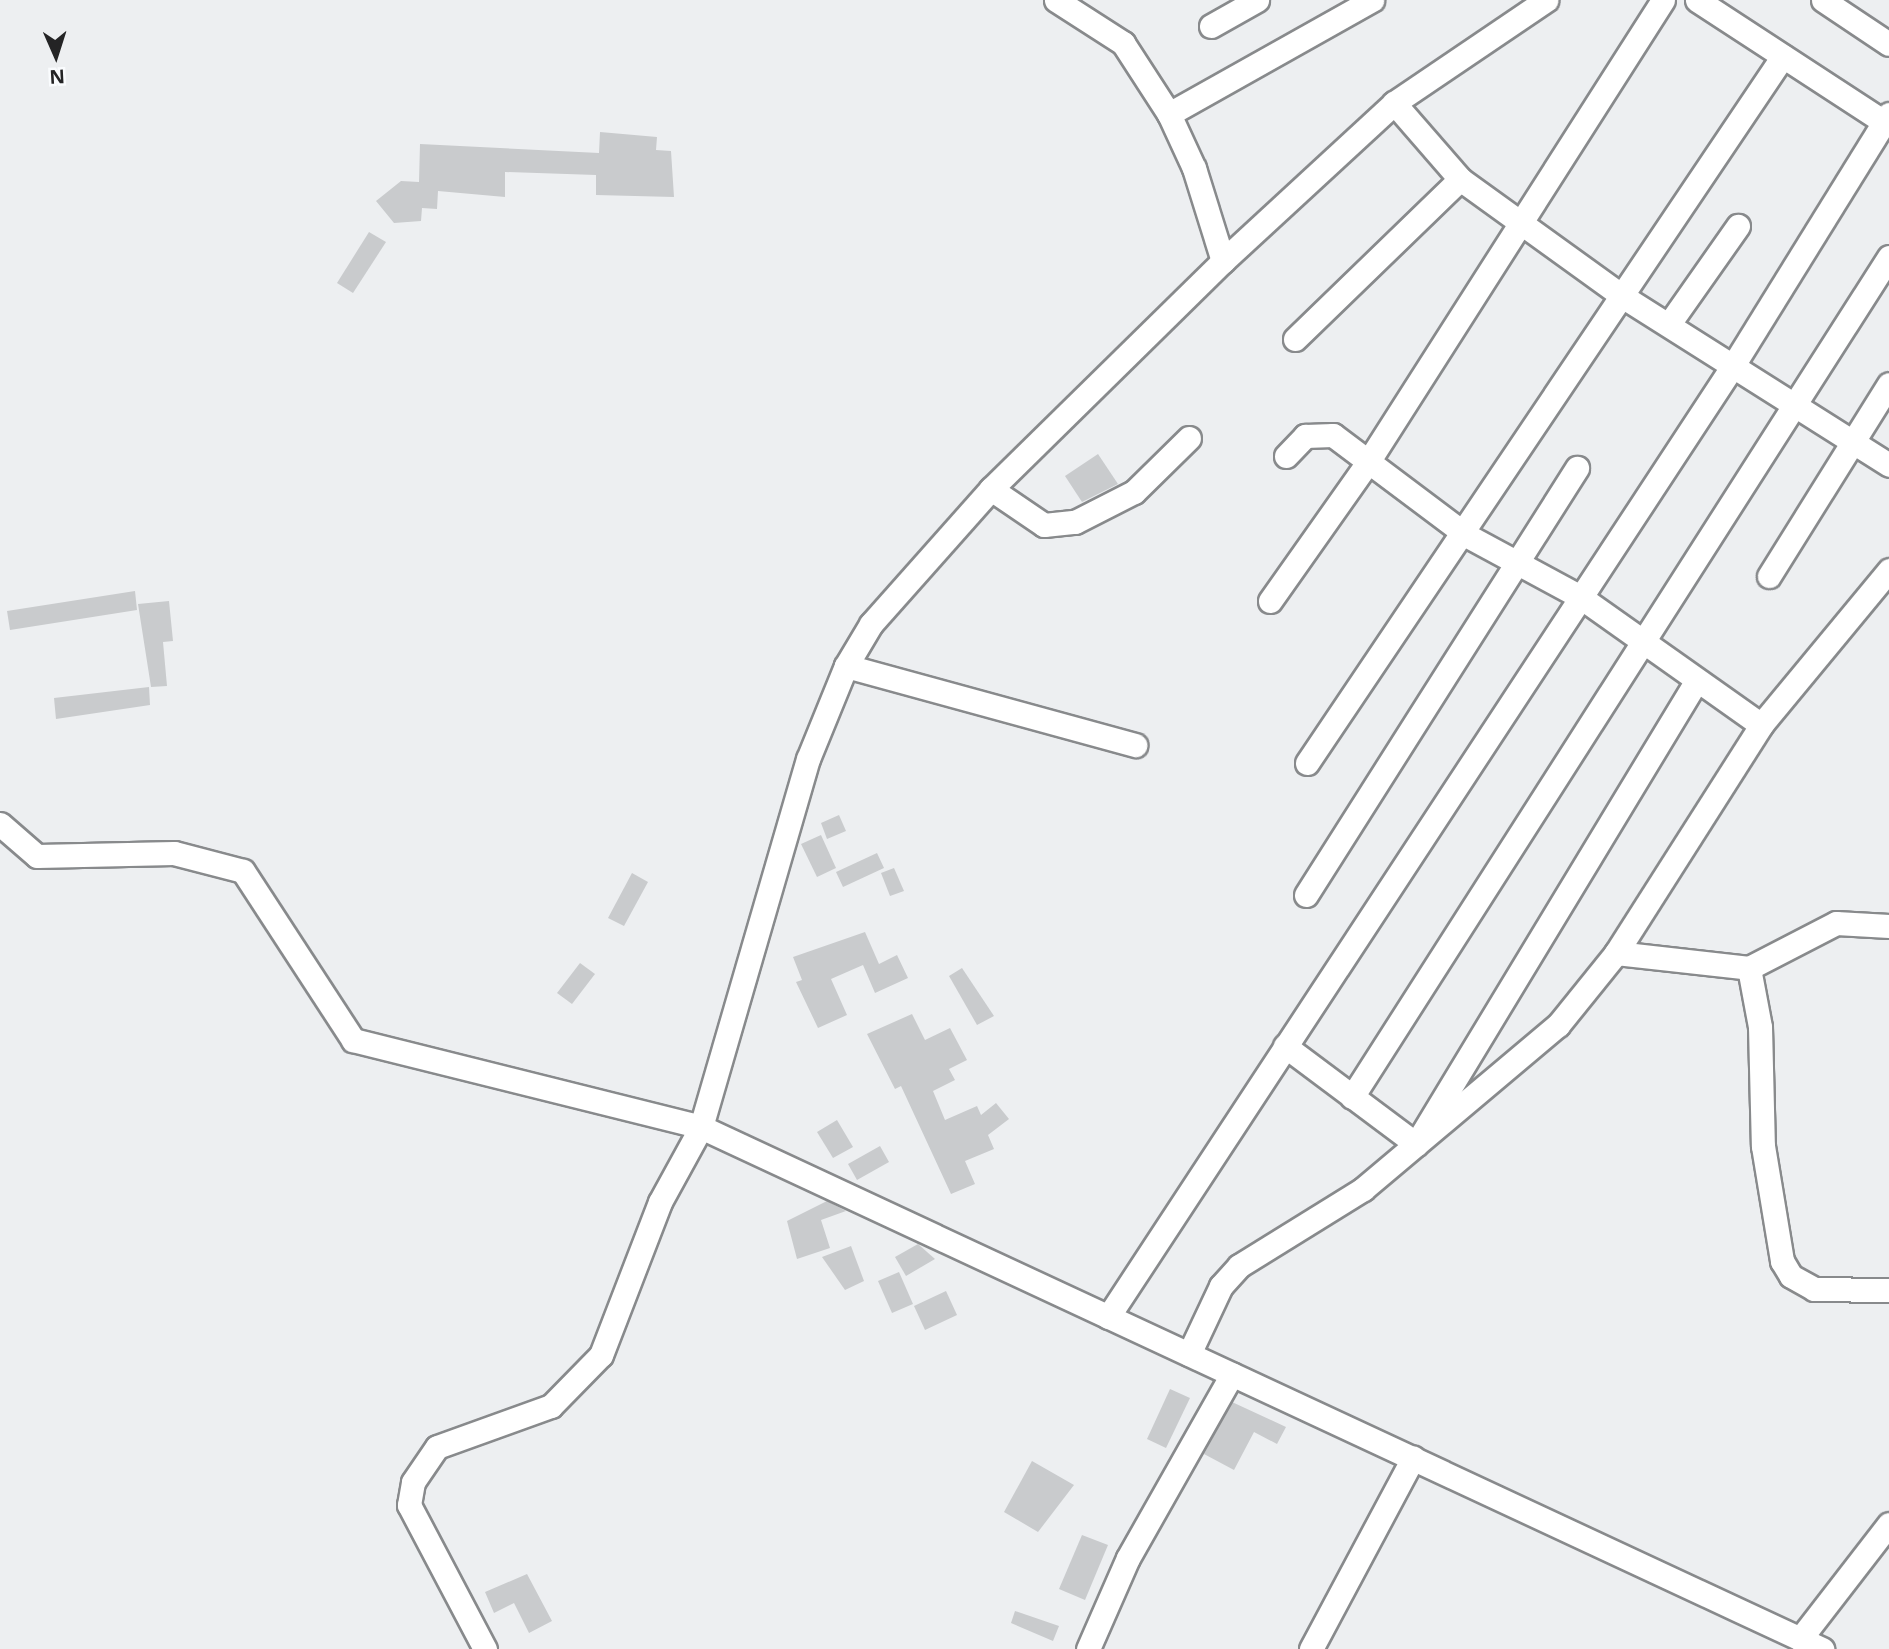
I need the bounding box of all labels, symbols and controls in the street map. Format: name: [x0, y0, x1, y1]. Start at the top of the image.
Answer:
north arrow: [21, 21, 91, 91]
text: N: [49, 64, 66, 90]

